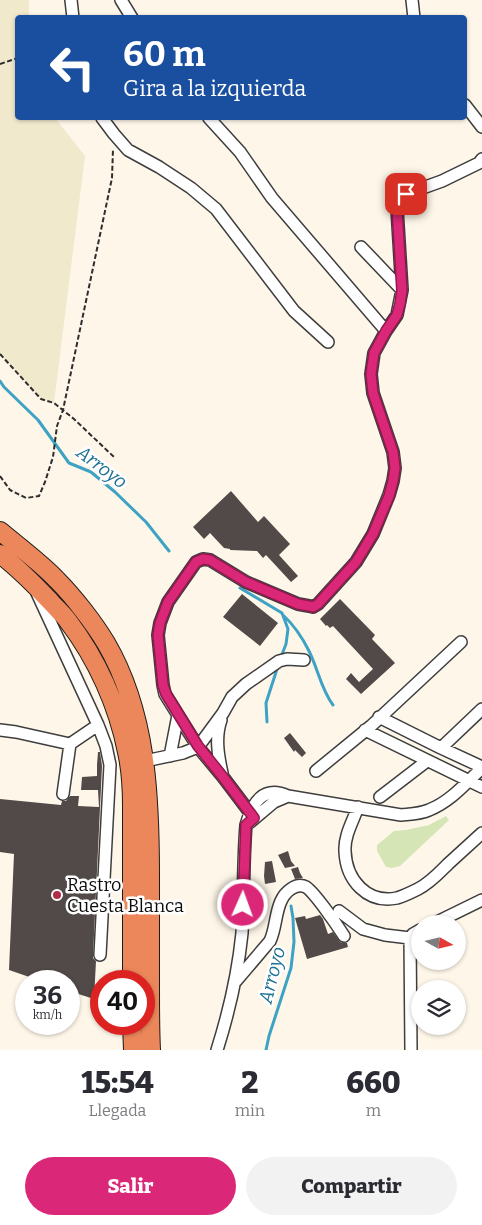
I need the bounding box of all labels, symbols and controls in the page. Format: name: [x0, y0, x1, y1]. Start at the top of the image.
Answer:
text: 60 m: [123, 33, 206, 75]
icon: left: [40, 35, 105, 100]
text: Gira a la izquierda: [123, 75, 306, 102]
pin: [385, 173, 427, 215]
icon: arrive: [392, 180, 420, 208]
water label: Arroyo: [71, 440, 132, 493]
place label: Rastro Cuesta Blanca: [67, 874, 184, 917]
position arrow: [216, 878, 268, 930]
marker: Rastro Cuesta Blanca: [51, 889, 63, 901]
north arrow: [411, 915, 466, 970]
map controls: [411, 915, 466, 1035]
water label: Arroyo: [254, 944, 290, 1007]
speed limit sign: 40: [90, 970, 155, 1035]
button: layers: [411, 980, 466, 1035]
text: 36: [33, 981, 62, 1011]
text: km/h: [33, 1008, 62, 1022]
text: 15:54: [81, 1065, 154, 1101]
text: 2: [241, 1065, 259, 1101]
text: 660: [346, 1065, 401, 1101]
text: Llegada: [89, 1101, 146, 1120]
text: min: [235, 1101, 265, 1120]
text: m: [366, 1101, 381, 1120]
button: Salir: [25, 1157, 236, 1215]
button: Compartir: [246, 1157, 457, 1215]

